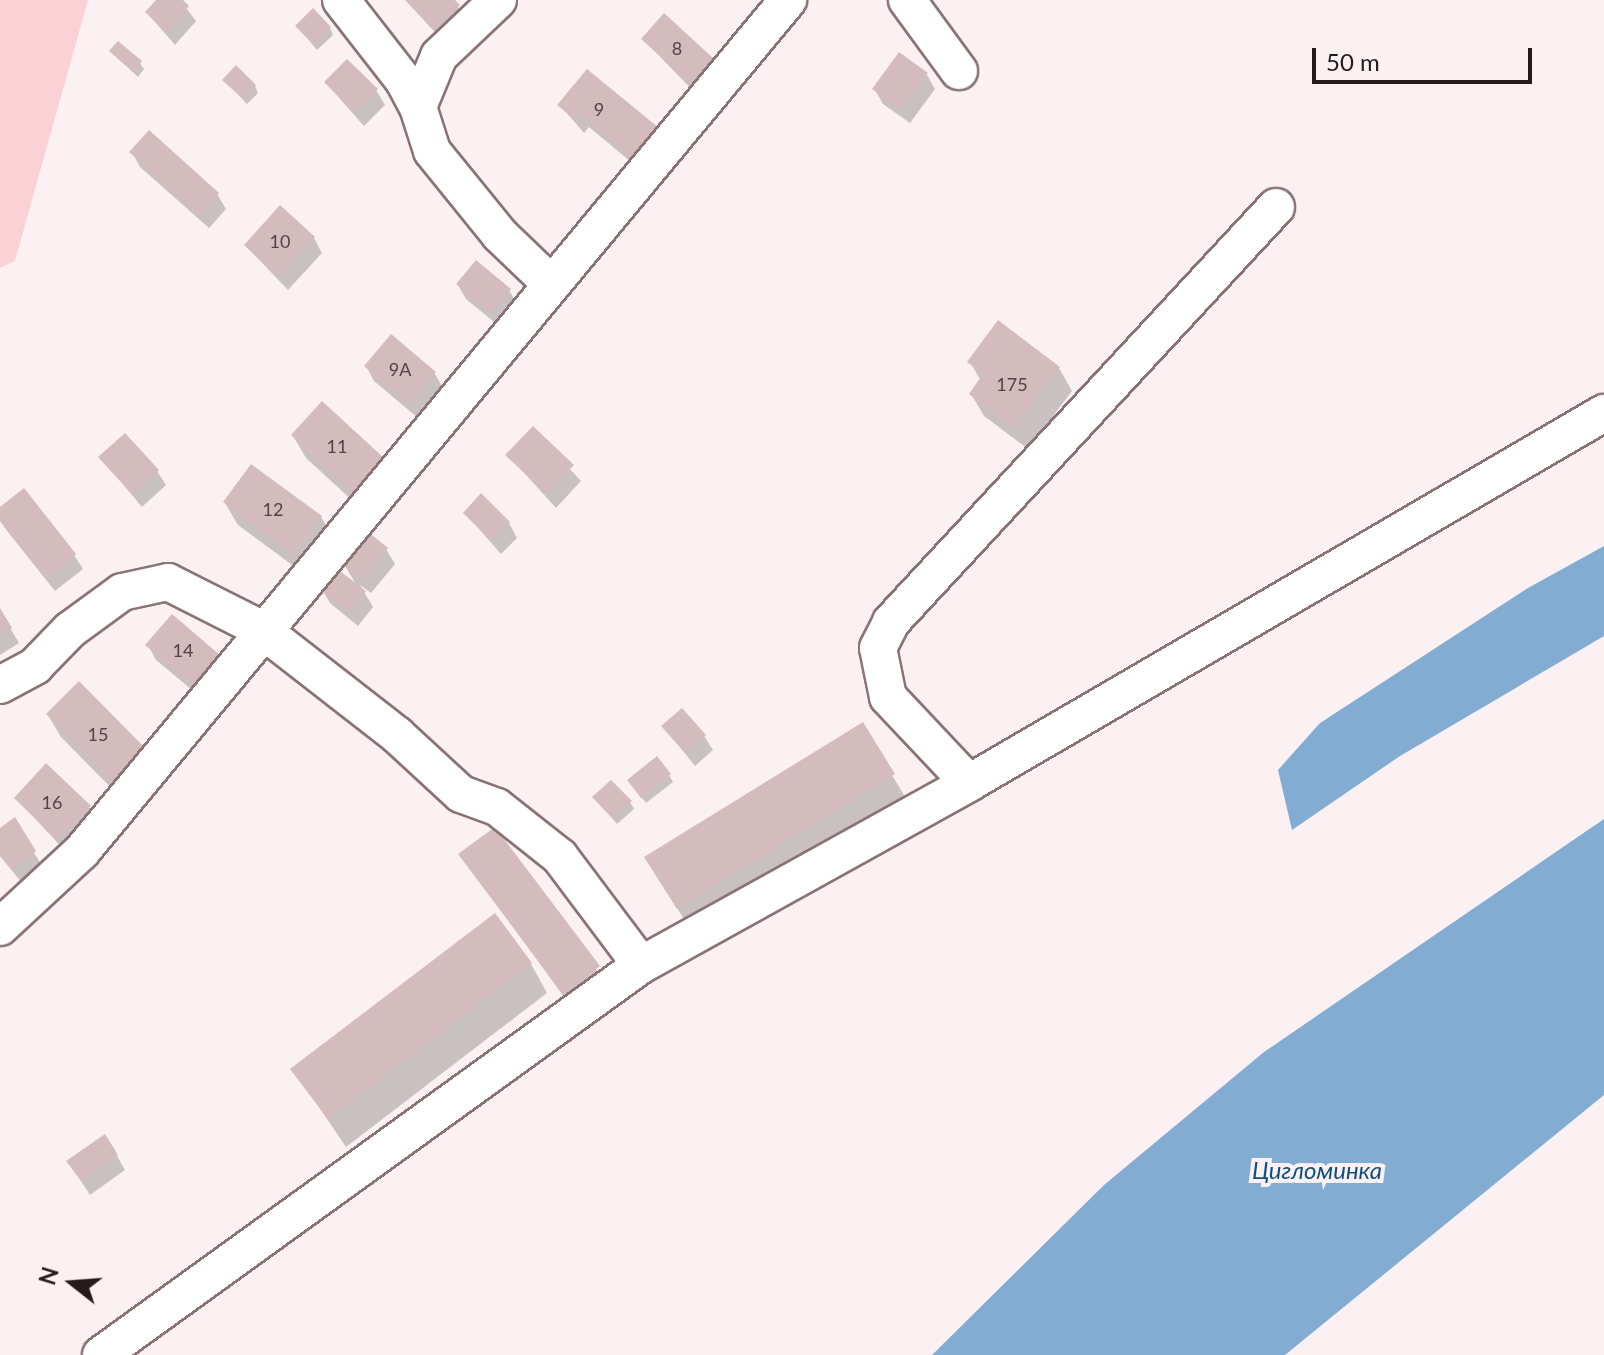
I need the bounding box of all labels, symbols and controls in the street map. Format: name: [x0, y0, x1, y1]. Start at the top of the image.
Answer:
scale bar: [1316, 32, 1536, 82]
house number: 8: [672, 37, 682, 59]
text: 50 m: [1326, 47, 1380, 76]
house number: 9: [594, 98, 604, 120]
house number: 10: [270, 230, 290, 252]
house number: 9А: [389, 358, 411, 380]
house number: 175: [996, 373, 1028, 395]
house number: 11: [327, 435, 347, 457]
house number: 12: [263, 498, 283, 520]
house number: 14: [173, 639, 193, 661]
house number: 15: [88, 723, 108, 745]
house number: 16: [42, 791, 62, 813]
water label: Цигломинка: [1252, 1156, 1382, 1184]
north arrow: [32, 1243, 112, 1323]
text: N: [33, 1264, 64, 1288]

